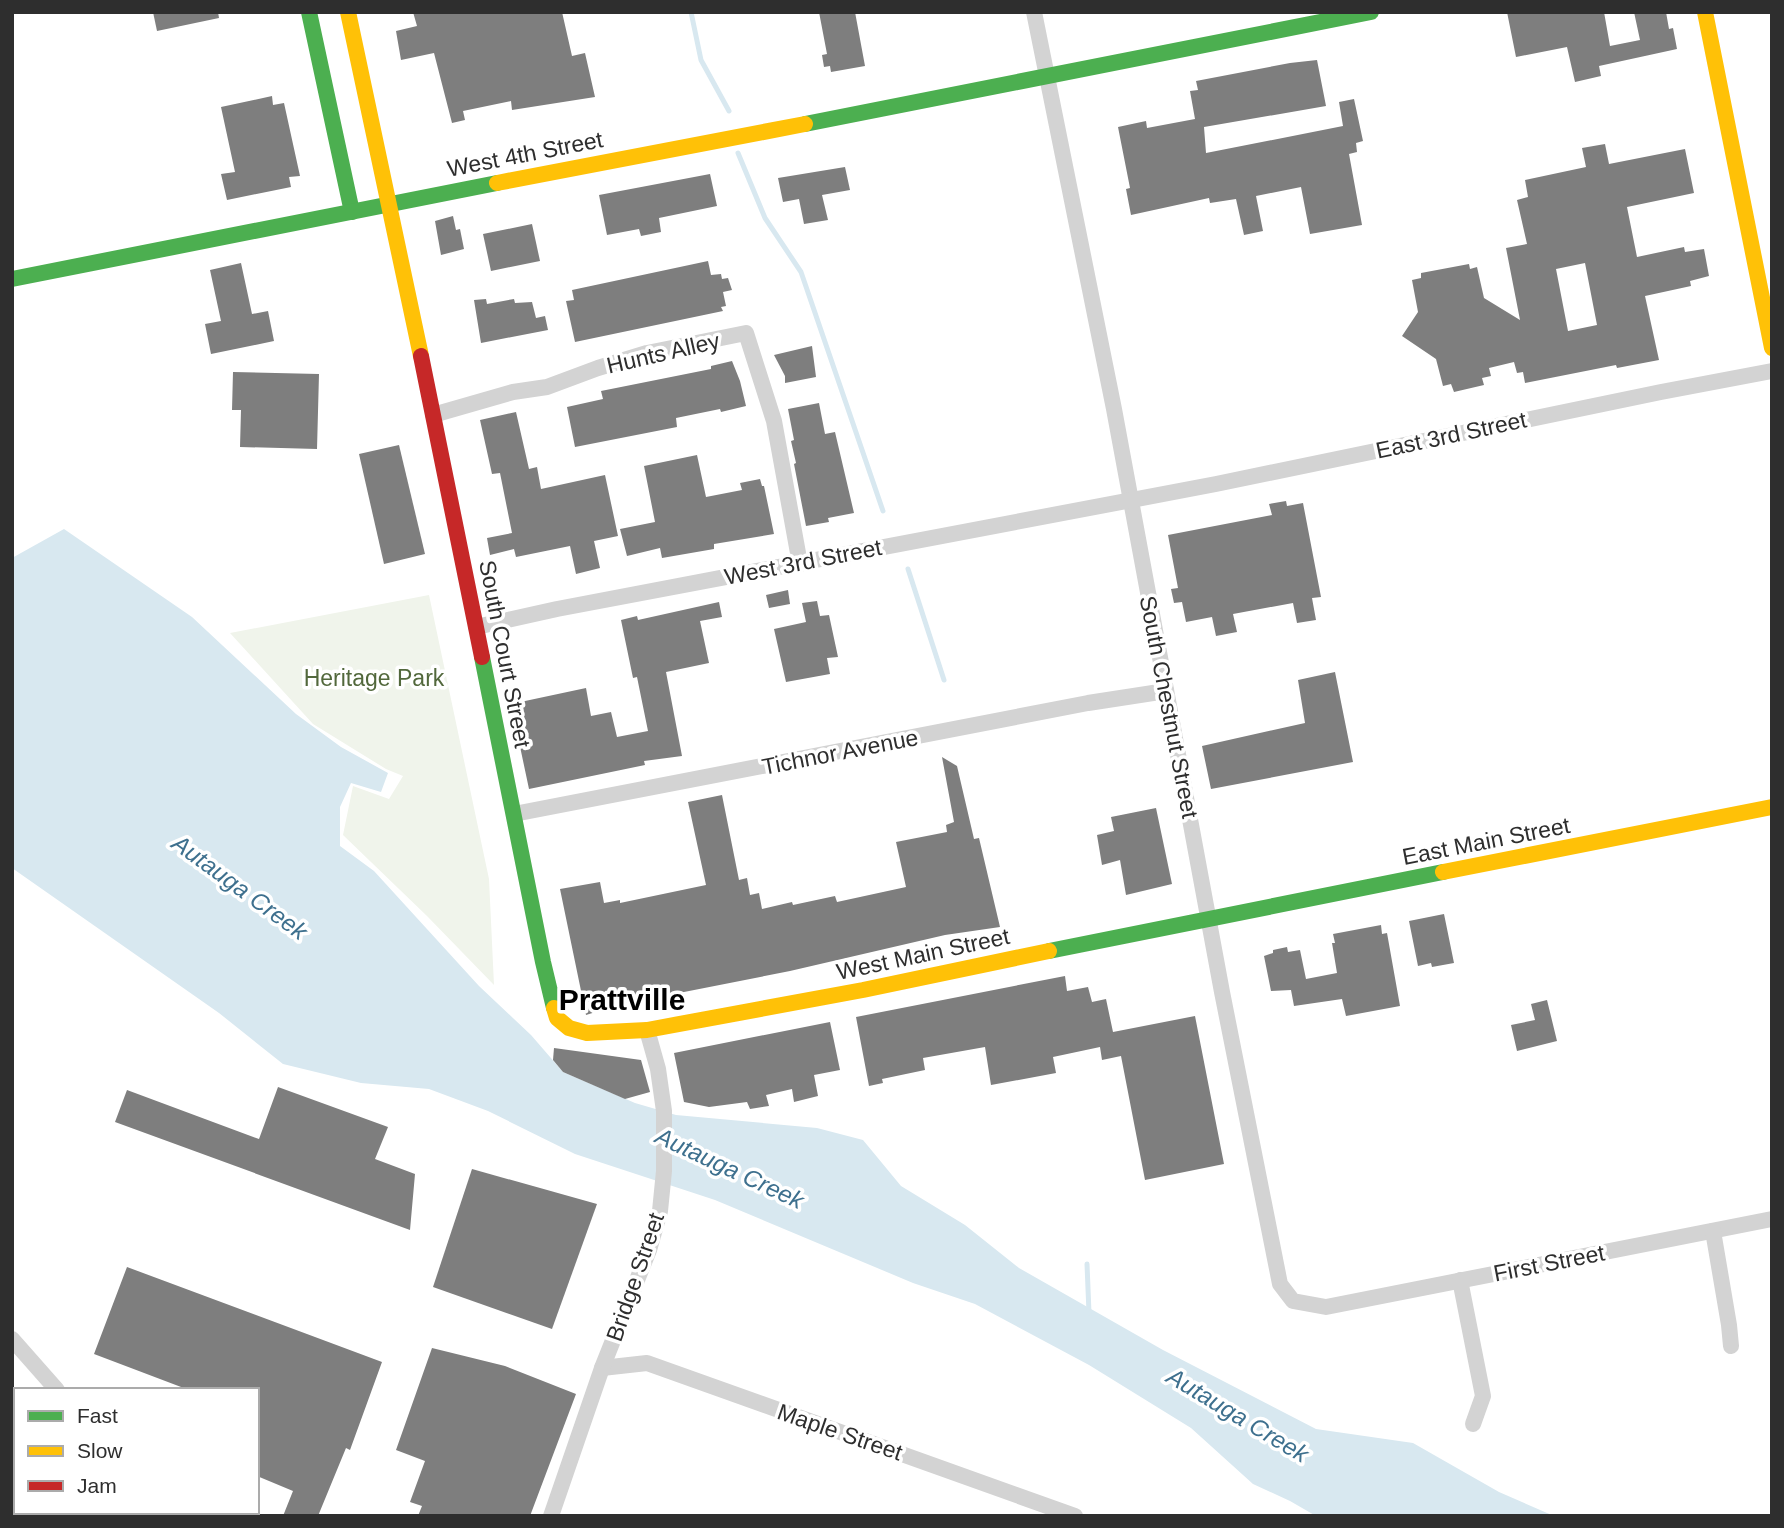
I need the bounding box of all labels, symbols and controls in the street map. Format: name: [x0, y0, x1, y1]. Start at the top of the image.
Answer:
street label: West 4th Street: [445, 126, 606, 182]
street label: Hunts Alley: [604, 327, 722, 379]
street label: East 3rd Street: [1373, 406, 1529, 464]
street label: West 3rd Street: [722, 534, 884, 590]
street label: South Court Street: [474, 558, 536, 751]
street label: South Chestnut Street: [1135, 593, 1203, 821]
park label: Heritage Park: [304, 665, 445, 691]
street label: Tichnor Avenue: [760, 724, 920, 780]
street label: East Main Street: [1400, 812, 1573, 870]
water label: Autauga Creek: [166, 828, 314, 946]
street label: West Main Street: [834, 923, 1012, 985]
district label: Prattville: [559, 983, 685, 1016]
water label: Autauga Creek: [650, 1121, 810, 1215]
street label: Bridge Street: [601, 1209, 669, 1345]
street label: First Street: [1491, 1239, 1607, 1286]
water label: Autauga Creek: [1161, 1361, 1315, 1469]
legend: [14, 1388, 259, 1514]
street label: Maple Street: [774, 1398, 906, 1466]
text: Fast: [77, 1404, 118, 1427]
text: Slow: [77, 1439, 123, 1462]
text: Jam: [77, 1474, 117, 1497]

